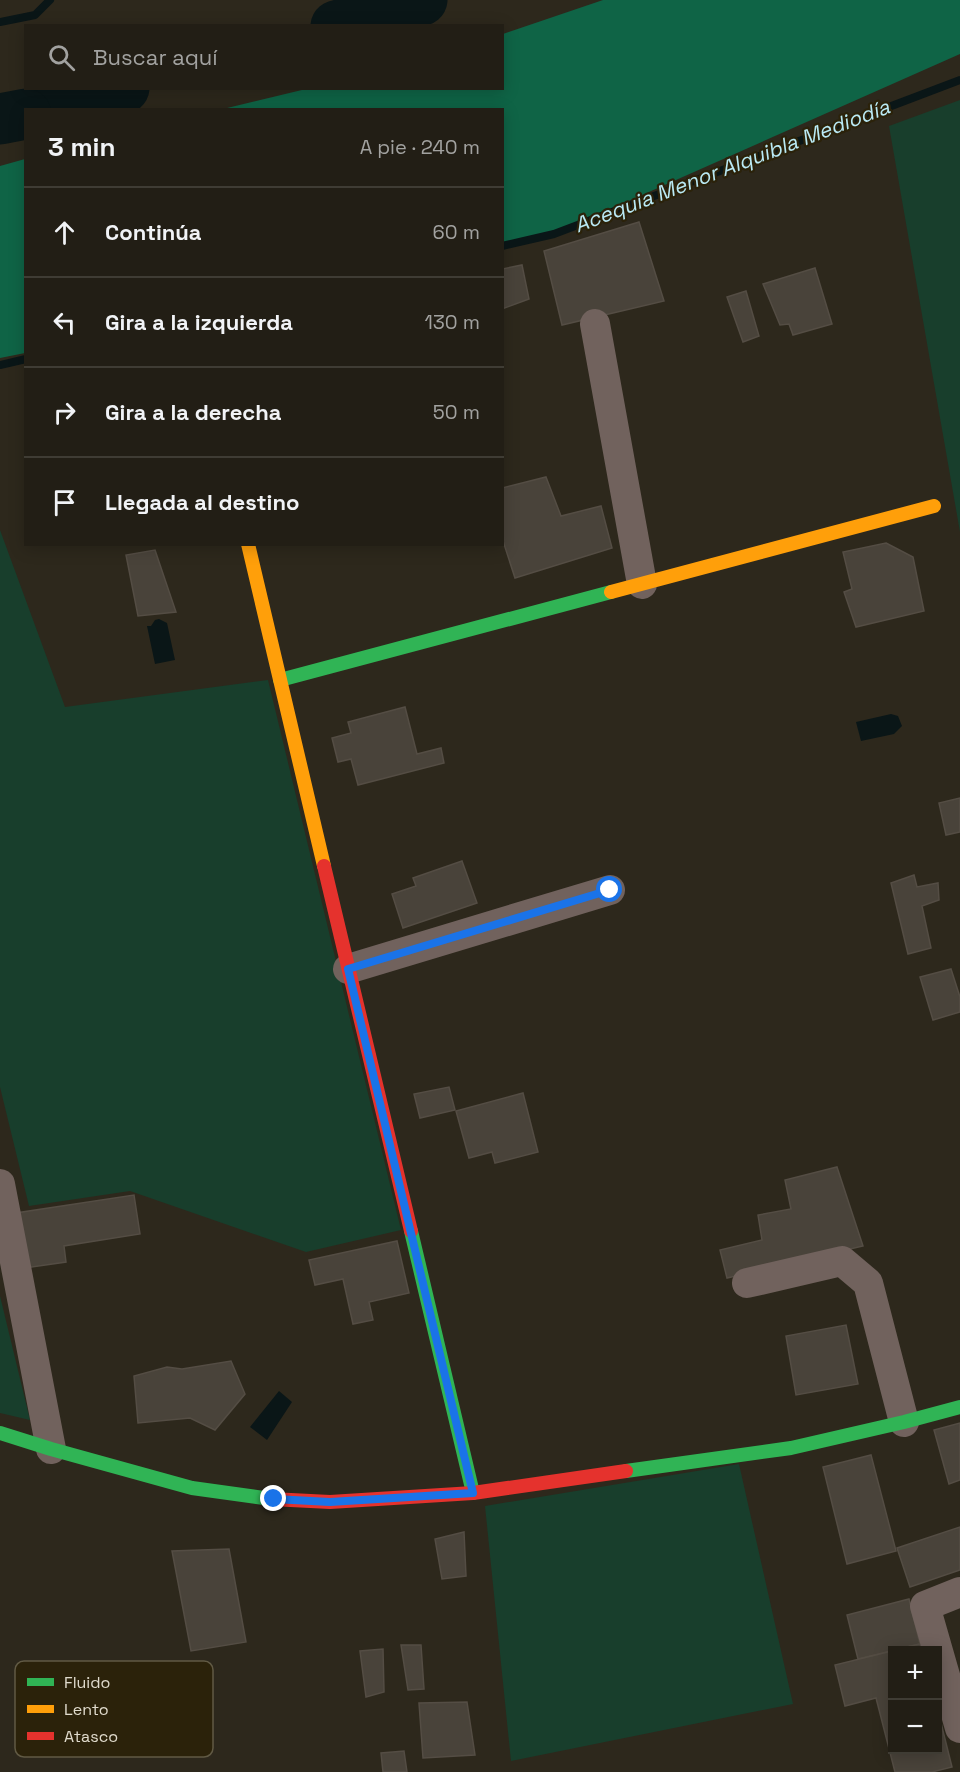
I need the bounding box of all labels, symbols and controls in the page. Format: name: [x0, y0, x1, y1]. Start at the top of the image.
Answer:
search box: [24, 24, 504, 90]
icon: search: [45, 41, 78, 74]
text: Buscar aquí: [93, 43, 218, 71]
water label: Acequia Menor Alquibla Mediodía: [570, 92, 894, 238]
text: 3 min: [48, 130, 116, 164]
text: A pie · 240 m: [360, 134, 480, 160]
icon: ahead: [48, 216, 81, 249]
text: Continúa: [105, 218, 201, 246]
text: 60 m: [433, 219, 480, 245]
icon: left: [48, 306, 81, 339]
text: Gira a la izquierda: [105, 308, 293, 336]
text: 130 m: [424, 309, 480, 335]
icon: right: [48, 396, 81, 429]
text: Gira a la derecha: [105, 398, 282, 426]
text: 50 m: [433, 399, 480, 425]
icon: arrive: [48, 486, 81, 519]
text: Llegada al destino: [105, 488, 299, 516]
route start: [596, 876, 622, 902]
route end: [260, 1485, 286, 1511]
map controls: [888, 1646, 942, 1754]
button: +: [888, 1646, 942, 1700]
legend: [15, 1661, 213, 1757]
text: Fluido: [64, 1672, 110, 1693]
text: Lento: [64, 1699, 109, 1720]
button: −: [888, 1700, 942, 1754]
text: Atasco: [64, 1726, 118, 1747]

